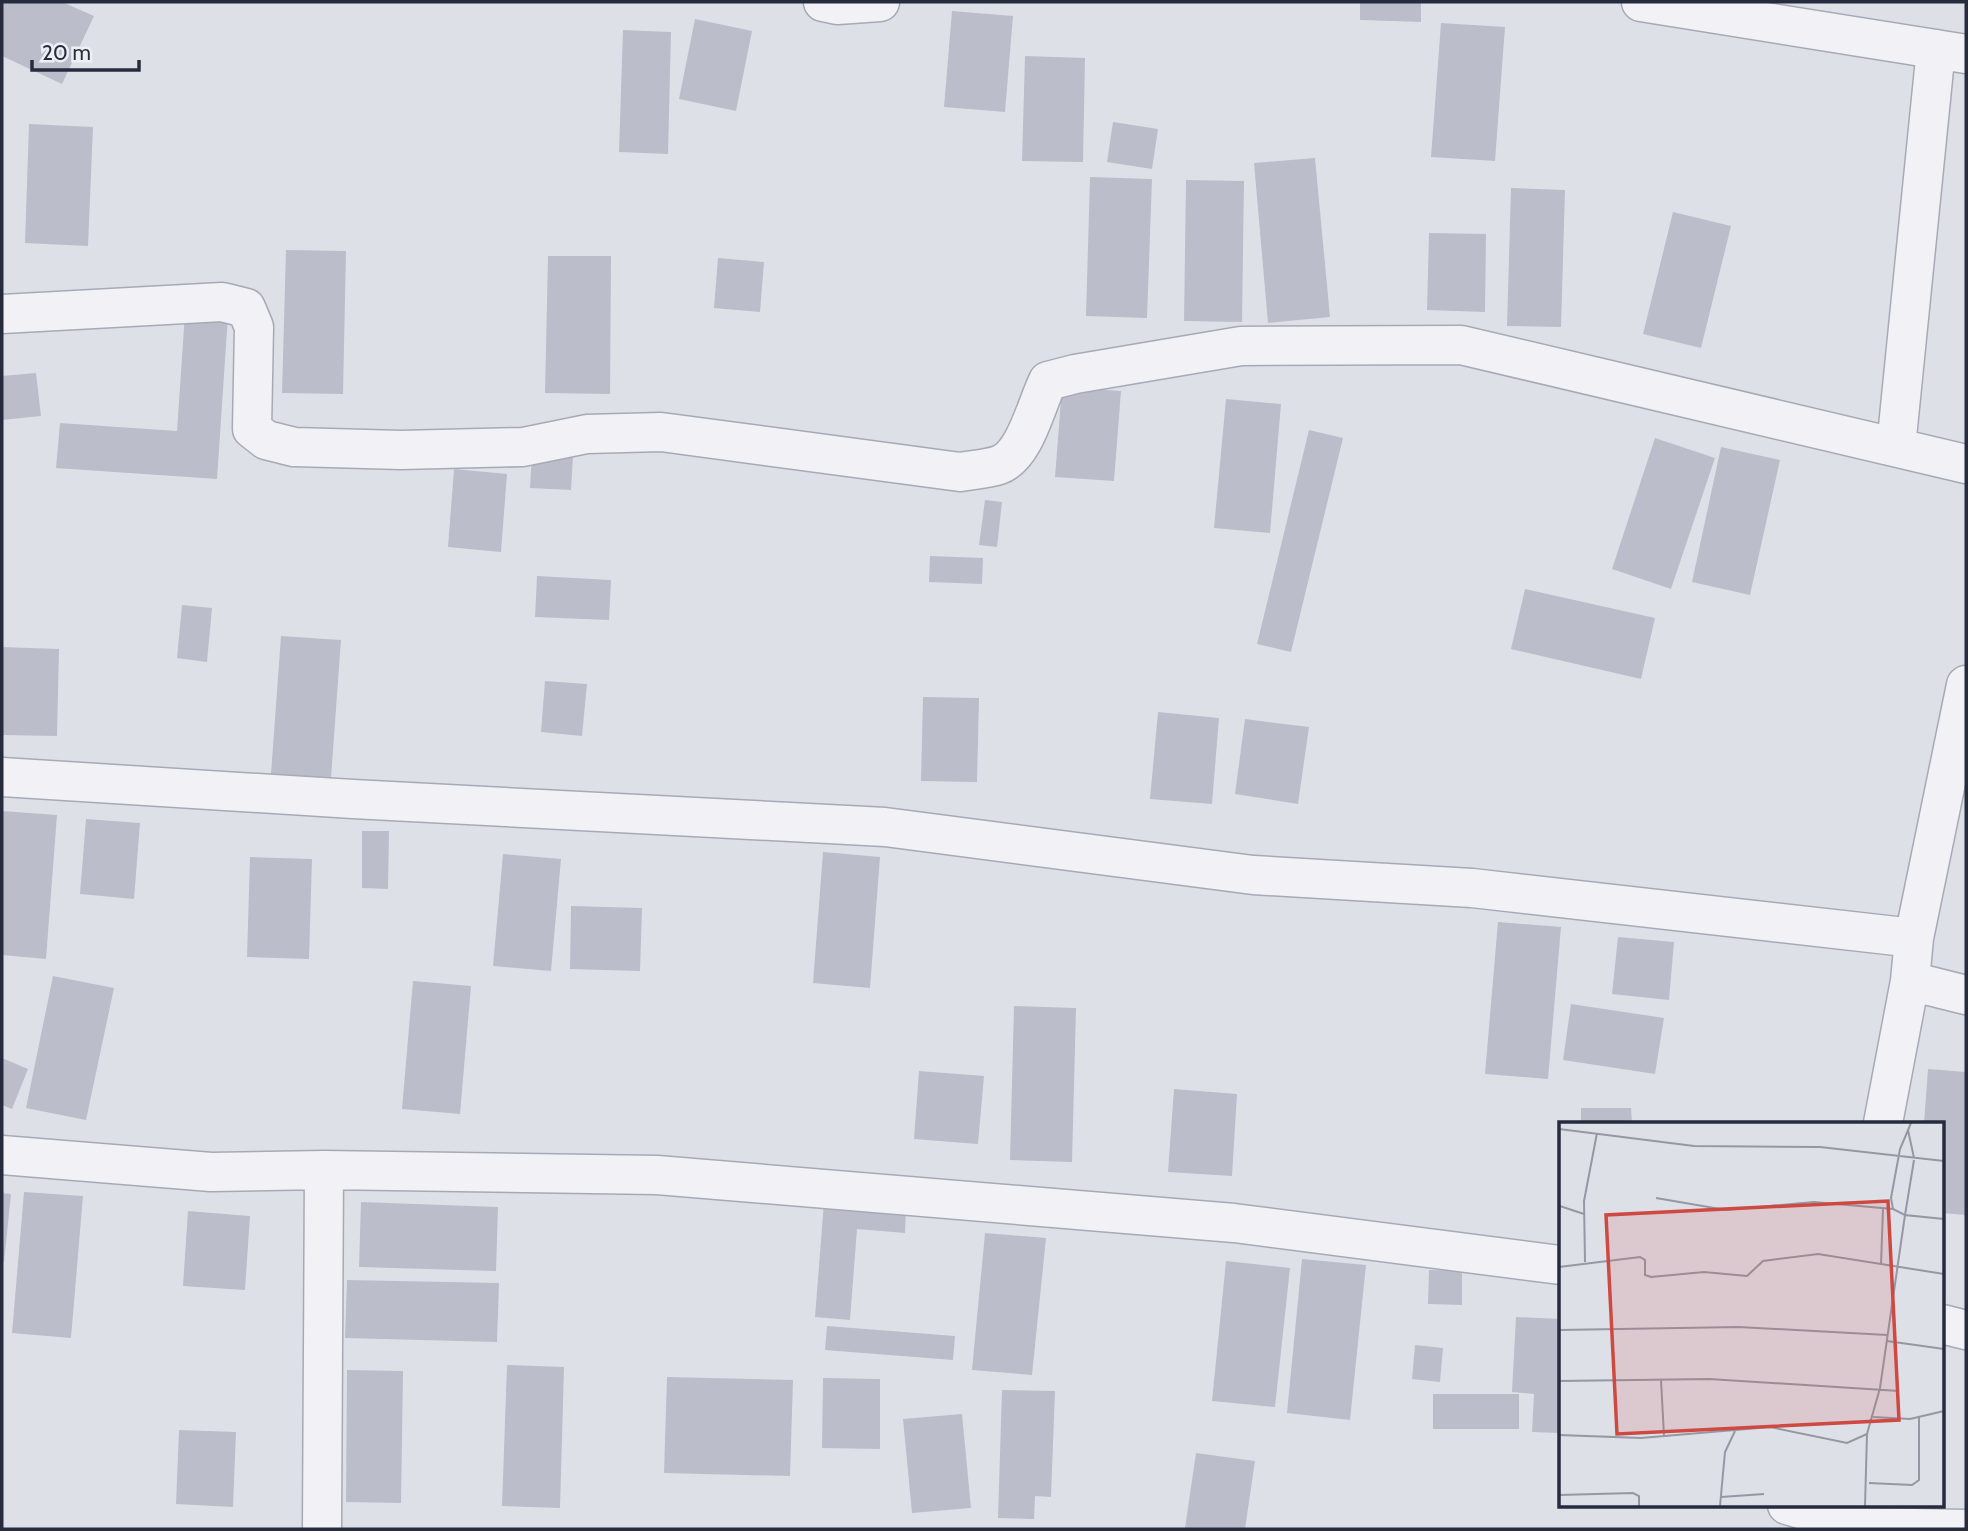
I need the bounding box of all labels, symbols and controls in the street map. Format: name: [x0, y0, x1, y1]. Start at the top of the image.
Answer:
scale bar: [32, 28, 138, 72]
text: 20 m: [42, 40, 91, 65]
inset map: [1559, 1122, 1944, 1506]

